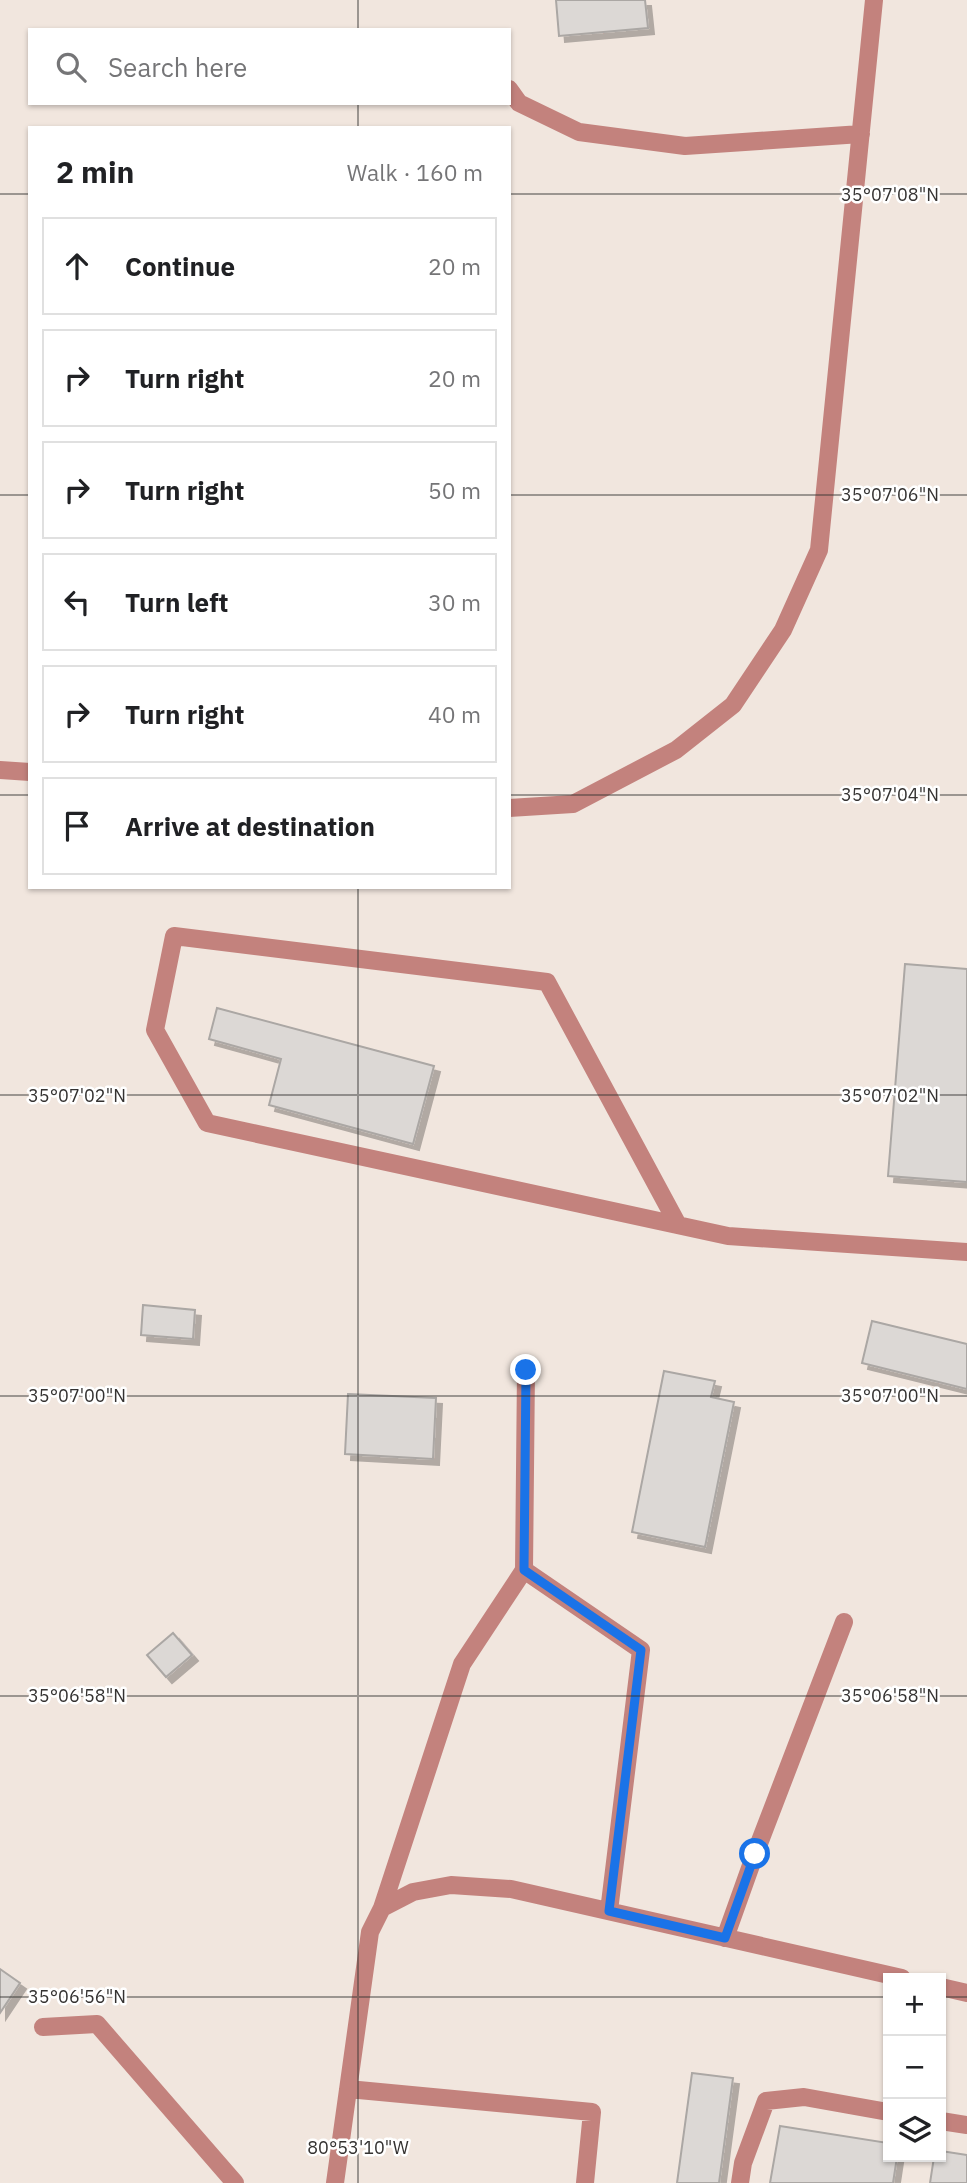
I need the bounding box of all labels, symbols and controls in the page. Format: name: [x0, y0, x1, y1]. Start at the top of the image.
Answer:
search box: [28, 28, 511, 105]
icon: search: [52, 48, 90, 86]
text: Search here: [108, 50, 247, 84]
text: 2 min: [56, 152, 134, 191]
text: Walk · 160 m: [347, 157, 483, 187]
text: 35°07'08"N: [841, 183, 939, 206]
icon: ahead: [58, 247, 96, 285]
text: Continue: [125, 249, 235, 283]
text: 20 m: [428, 251, 481, 281]
icon: right: [58, 359, 96, 397]
text: Turn right: [125, 361, 244, 395]
text: 20 m: [428, 363, 481, 393]
icon: right: [58, 471, 96, 509]
text: Turn right: [125, 473, 244, 507]
text: 50 m: [428, 475, 481, 505]
text: 35°07'06"N: [841, 483, 939, 506]
icon: left: [58, 583, 96, 621]
text: Turn left: [125, 585, 228, 619]
text: 30 m: [428, 587, 481, 617]
icon: right: [58, 695, 96, 733]
text: Turn right: [125, 697, 244, 731]
text: 40 m: [428, 699, 481, 729]
text: 35°07'04"N: [841, 783, 939, 806]
icon: arrive: [58, 807, 96, 845]
text: Arrive at destination: [125, 809, 375, 843]
text: 35°07'02"N: [28, 1084, 126, 1107]
text: 35°07'02"N: [841, 1084, 939, 1107]
route end: [510, 1354, 541, 1385]
text: 35°07'00"N: [28, 1384, 126, 1407]
text: 35°07'00"N: [841, 1384, 939, 1407]
text: 35°06'58"N: [28, 1684, 126, 1707]
text: 35°06'58"N: [841, 1684, 939, 1707]
route start: [739, 1838, 770, 1869]
map controls: [883, 1973, 946, 2162]
button: +: [883, 1973, 946, 2036]
text: 35°06'56"N: [28, 1985, 126, 2008]
button: −: [883, 2036, 946, 2099]
button: layers: [883, 2099, 946, 2162]
text: 80°53'10"W: [307, 2136, 409, 2159]

